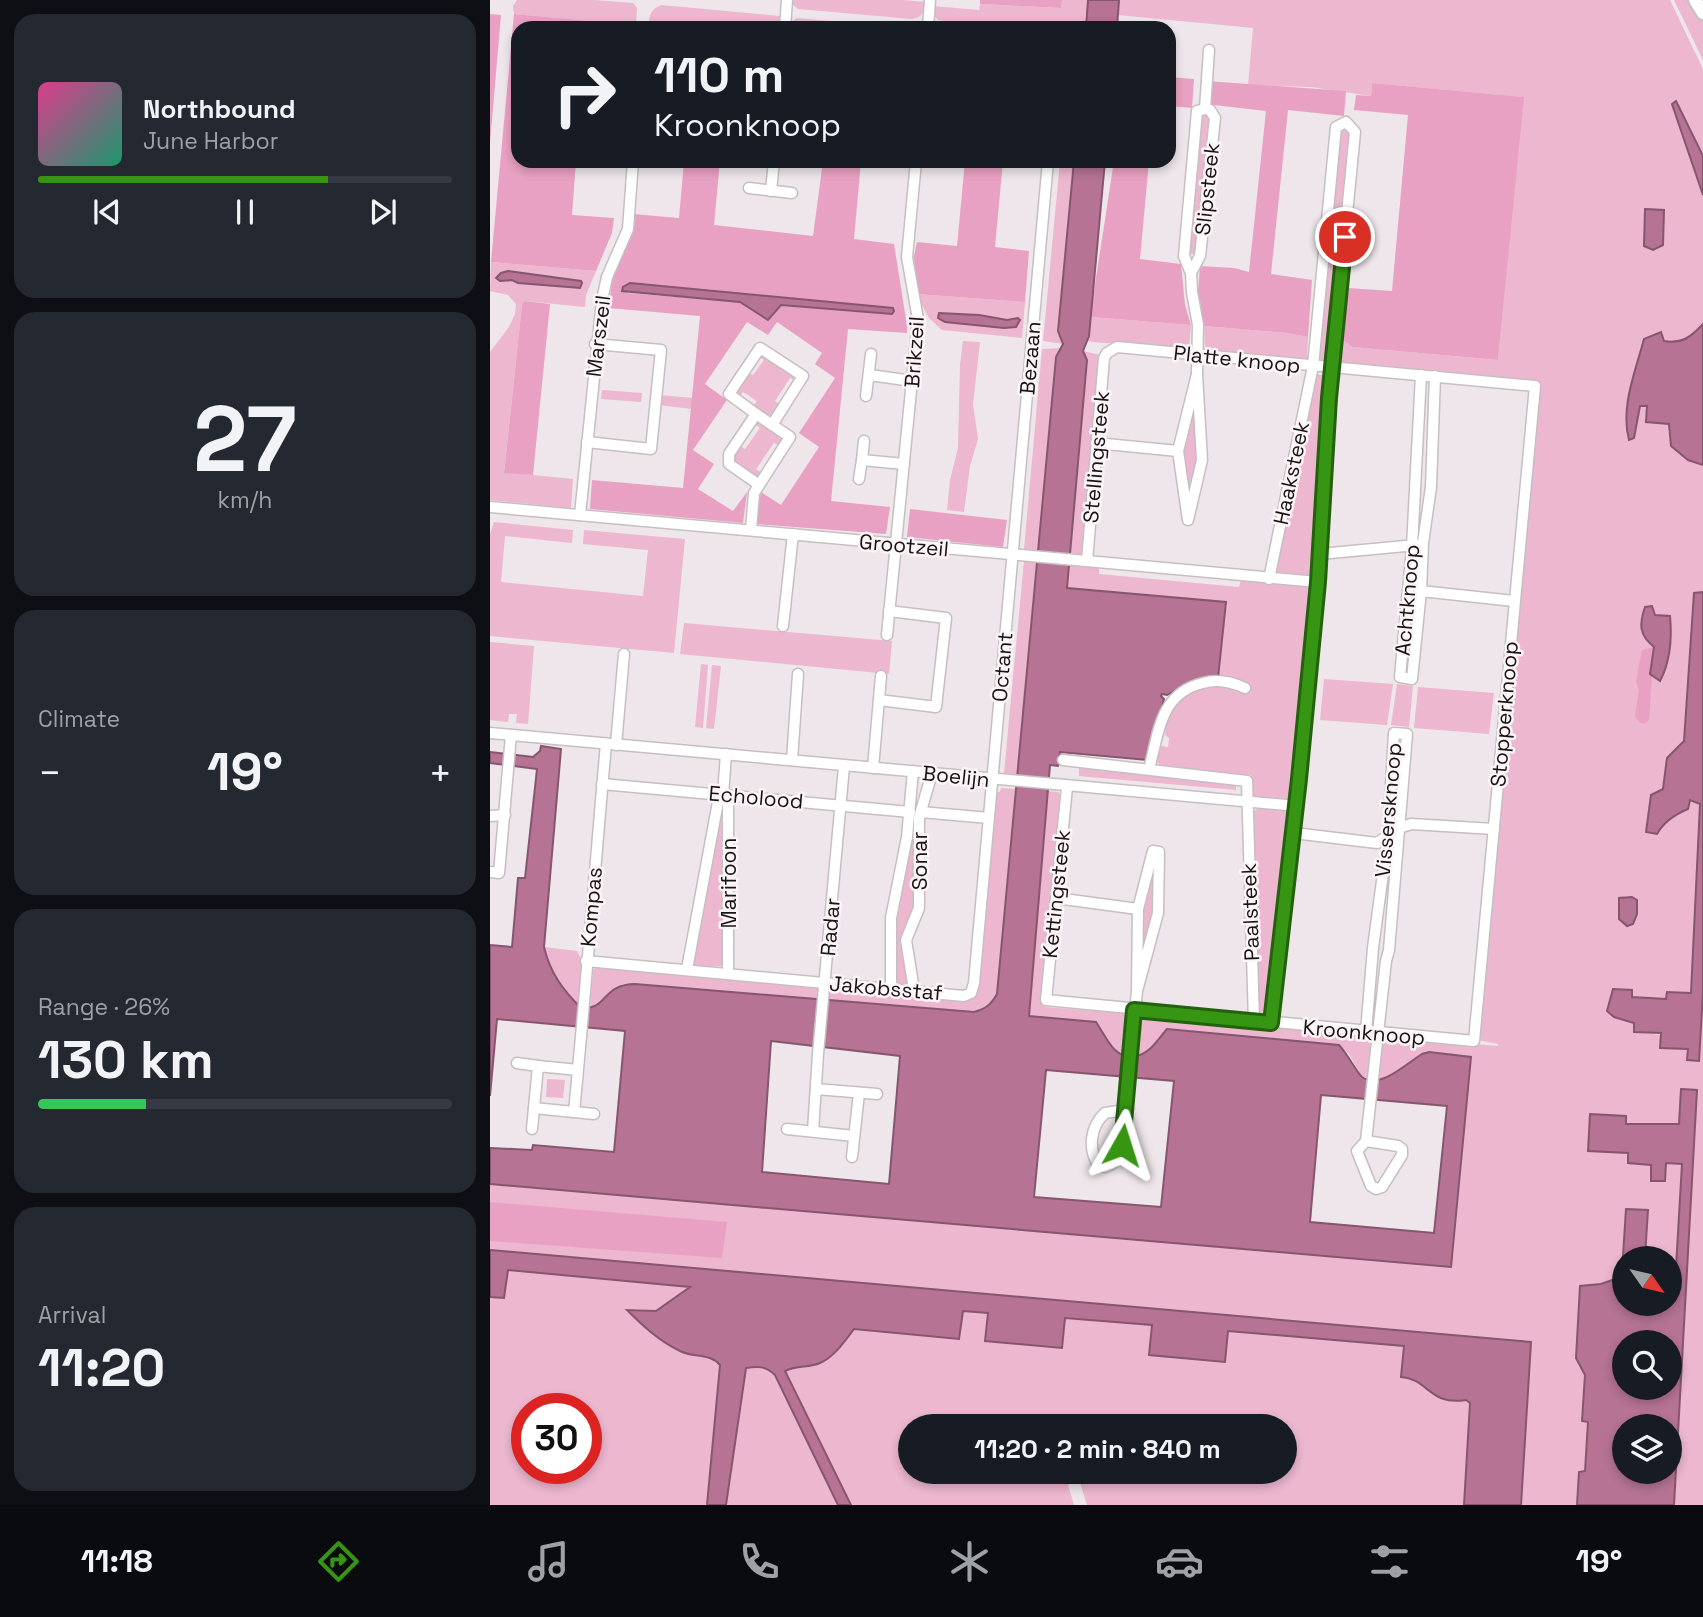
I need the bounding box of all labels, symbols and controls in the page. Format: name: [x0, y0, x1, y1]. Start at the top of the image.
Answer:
text: 110 m: [654, 44, 784, 106]
icon: right: [539, 49, 630, 140]
text: Northbound: [143, 92, 296, 126]
text: Kroonknoop: [654, 105, 841, 145]
text: June Harbor: [143, 126, 278, 156]
street label: Slipsteek: [1189, 141, 1225, 237]
icon: previous: [88, 193, 126, 231]
icon: pause: [226, 193, 264, 231]
icon: next: [364, 193, 402, 231]
pin: [1315, 207, 1375, 267]
icon: arrive: [1326, 218, 1364, 256]
street label: Marszeil: [580, 294, 616, 378]
street label: Brikzeil: [898, 315, 930, 389]
street label: Bezaan: [1013, 320, 1047, 396]
street label: Platte knoop: [1172, 339, 1302, 379]
text: 27: [193, 381, 297, 498]
street label: Stellingsteek: [1077, 390, 1115, 524]
street label: Haaksteek: [1267, 419, 1315, 527]
text: km/h: [218, 485, 272, 515]
street label: Grootzeil: [858, 528, 950, 562]
street label: Achtknoop: [1389, 543, 1425, 657]
street label: Octant: [985, 631, 1019, 703]
street label: Stopperknoop: [1484, 640, 1524, 788]
text: Climate: [38, 704, 120, 734]
text: 19°: [207, 739, 283, 805]
street label: Vissersknoop: [1369, 742, 1407, 878]
text: −: [38, 749, 62, 797]
text: +: [428, 749, 452, 797]
street label: Boelijn: [921, 759, 991, 793]
street label: Echolood: [708, 779, 804, 815]
street label: Kettingsteek: [1036, 828, 1076, 960]
street label: Sonar: [906, 832, 933, 890]
street label: Marifoon: [715, 838, 742, 928]
street label: Paalsteek: [1235, 863, 1265, 961]
street label: Kompas: [574, 866, 608, 948]
street label: Radar: [814, 897, 846, 957]
street label: Jakobsstaf: [828, 970, 944, 1006]
text: Range · 26%: [38, 992, 170, 1022]
street label: Kroonknoop: [1302, 1013, 1426, 1051]
text: 130 km: [38, 1027, 214, 1093]
position arrow: [1085, 1108, 1159, 1182]
north arrow: [1612, 1246, 1682, 1316]
map controls: [1612, 1246, 1682, 1484]
text: Arrival: [38, 1300, 106, 1330]
button: search: [1612, 1330, 1682, 1400]
text: 11:20: [38, 1335, 165, 1401]
speed limit sign: 30: [511, 1393, 602, 1484]
button: layers: [1612, 1414, 1682, 1484]
text: 11:20 · 2 min · 840 m: [974, 1432, 1221, 1466]
icon: directions: [314, 1537, 363, 1586]
icon: music: [524, 1537, 573, 1586]
icon: phone: [735, 1537, 784, 1586]
icon: climate: [945, 1537, 994, 1586]
icon: car: [1155, 1537, 1204, 1586]
icon: filters: [1365, 1537, 1414, 1586]
text: 11:18: [81, 1541, 153, 1581]
text: 19°: [1576, 1541, 1622, 1581]

